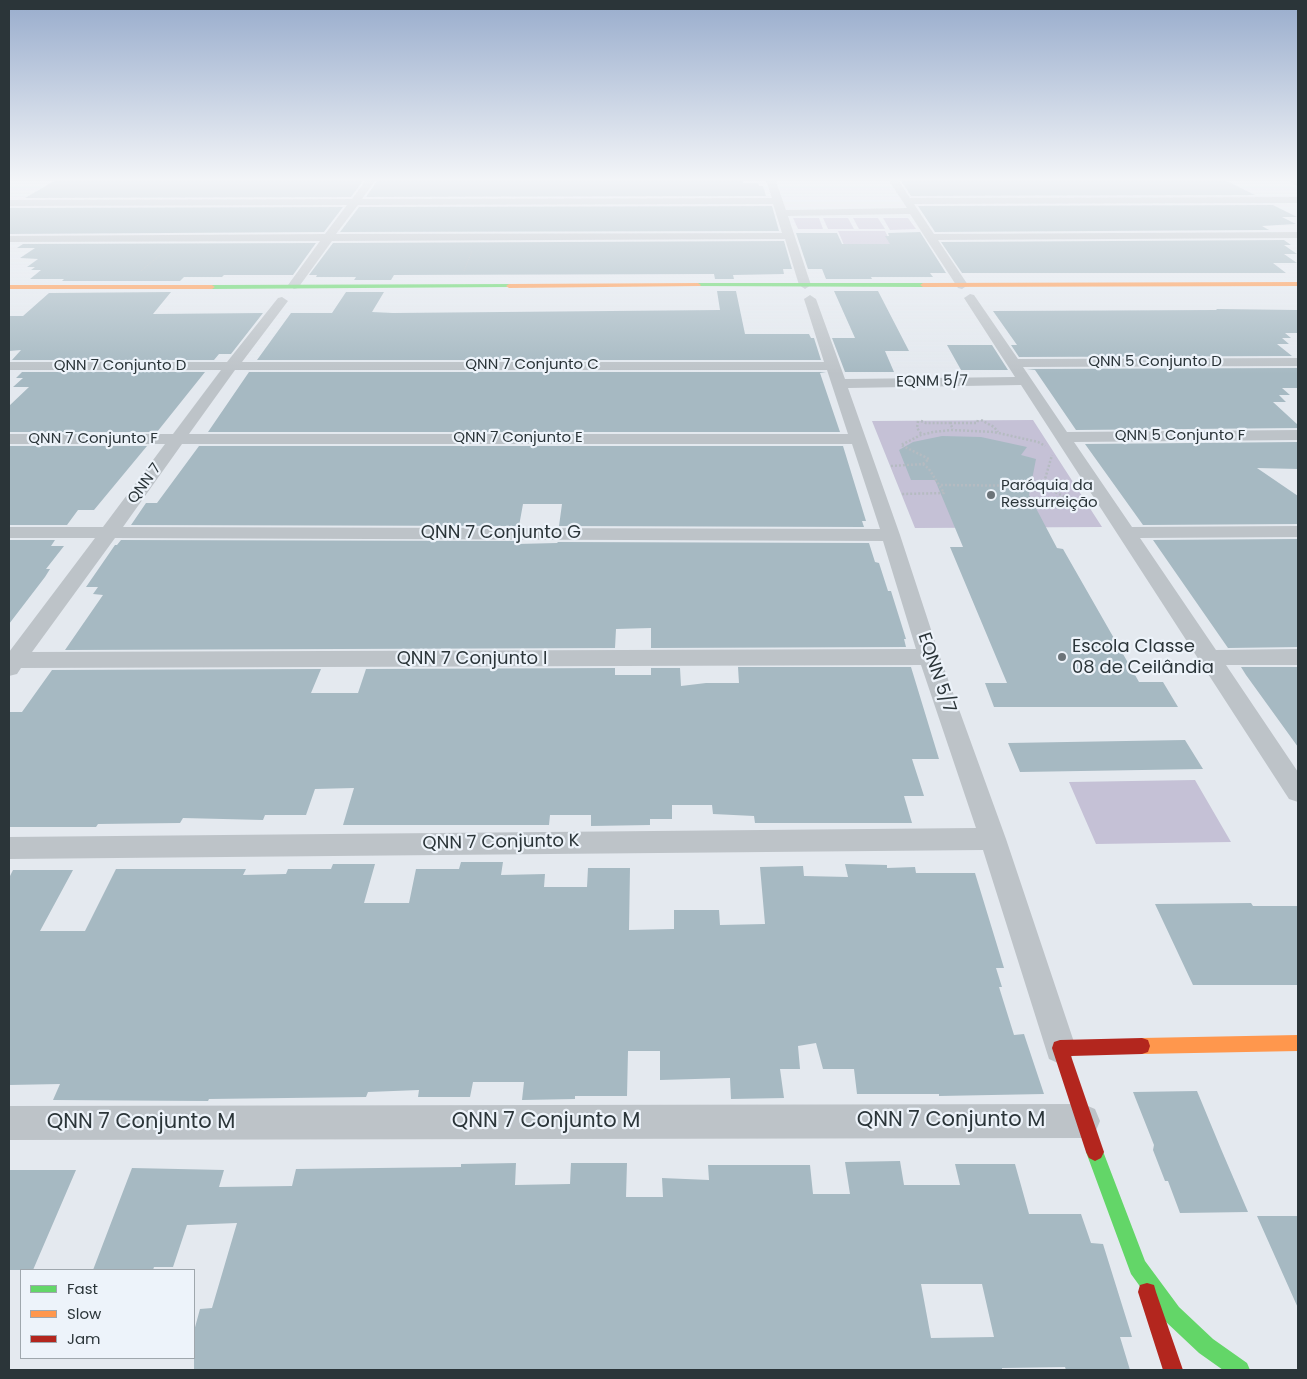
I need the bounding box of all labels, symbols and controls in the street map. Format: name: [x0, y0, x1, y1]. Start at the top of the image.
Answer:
street label: QNN 5 Conjunto D: [1088, 353, 1222, 371]
street label: QNN 7 Conjunto C: [465, 356, 599, 374]
street label: QNN 7 Conjunto D: [54, 357, 186, 375]
street label: EQNM 5/7: [896, 372, 968, 392]
street label: QNN 5 Conjunto F: [1115, 427, 1245, 445]
street label: QNN 7 Conjunto E: [453, 429, 583, 447]
street label: QNN 7 Conjunto F: [28, 430, 158, 448]
street label: QNN 7: [124, 460, 166, 508]
place label: Paróquia da Ressurreição: [1001, 477, 1098, 512]
marker: Paróquia da Ressurreição: [985, 489, 997, 501]
street label: QNN 7 Conjunto G: [421, 522, 581, 544]
street label: EQNN 5/7: [912, 630, 960, 716]
place label: Escola Classe 08 de Ceilândia: [1072, 636, 1214, 679]
street label: QNN 7 Conjunto I: [397, 648, 547, 670]
marker: Escola Classe 08 de Ceilândia: [1056, 651, 1068, 663]
street label: QNN 7 Conjunto K: [422, 831, 580, 855]
street label: QNN 7 Conjunto M: [857, 1108, 1045, 1134]
street label: QNN 7 Conjunto M: [452, 1109, 640, 1135]
street label: QNN 7 Conjunto M: [47, 1110, 235, 1136]
legend: [20, 1269, 195, 1359]
text: Fast: [67, 1278, 98, 1299]
text: Slow: [67, 1303, 101, 1324]
text: Jam: [67, 1328, 101, 1349]

